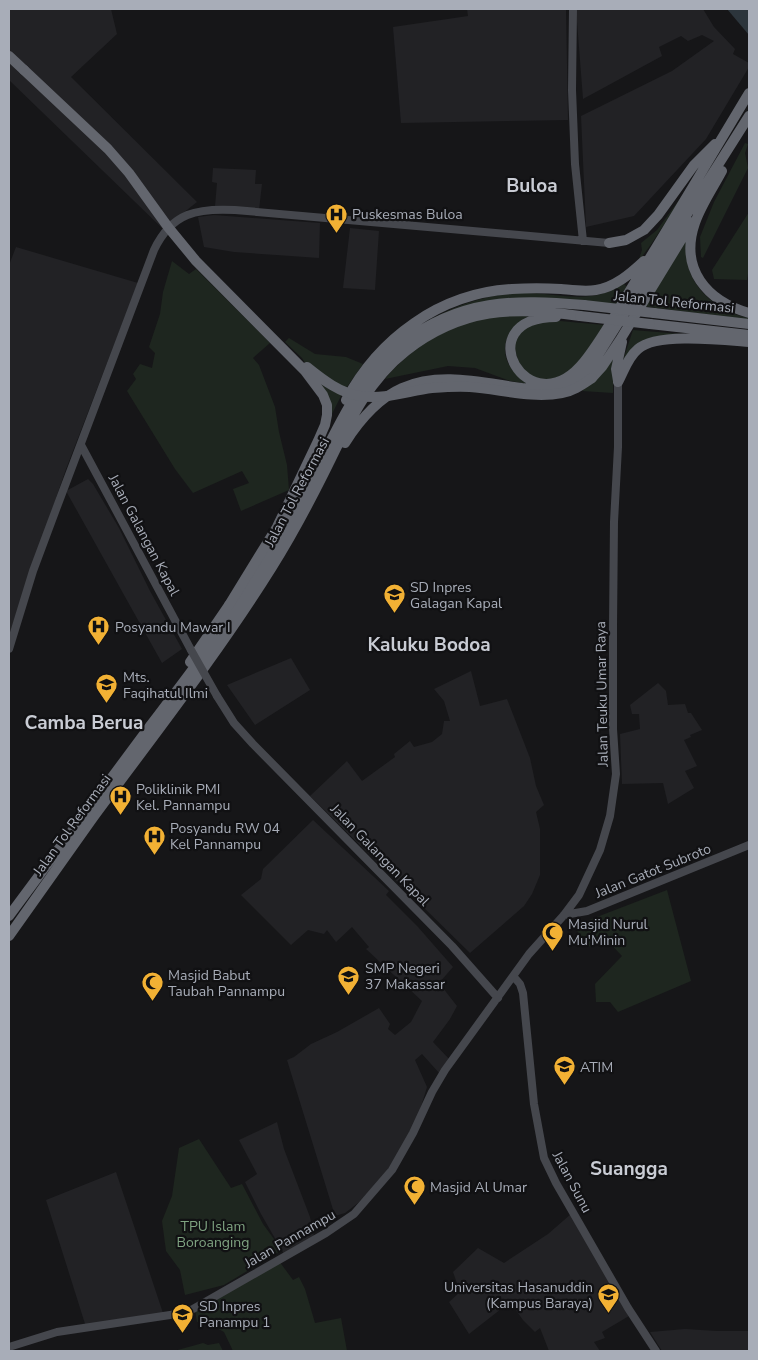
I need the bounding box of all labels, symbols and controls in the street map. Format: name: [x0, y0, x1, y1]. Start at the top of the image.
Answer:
district label: Buloa: [506, 173, 558, 199]
hospital icon: Puskesmas Buloa: [324, 202, 348, 233]
place label: Puskesmas Buloa: [352, 205, 463, 224]
street label: Jalan Tol Reformasi: [612, 286, 735, 318]
street label: Jalan Tol Reformasi: [260, 434, 334, 551]
street label: Jalan Galangan Kapal: [103, 470, 185, 600]
place label: SD Inpres Galagan Kapal: [410, 578, 503, 613]
school or university icon: SD Inpres Galagan Kapal: [382, 583, 406, 614]
hospital icon: Posyandu Mawar I: [87, 615, 111, 646]
place label: Posyandu Mawar I: [115, 618, 231, 637]
street label: Jalan Teuku Umar Raya: [591, 621, 613, 768]
district label: Kaluku Bodoa: [367, 632, 491, 658]
place label: Mts. Faqihatul Ilmi: [123, 668, 208, 703]
school or university icon: Mts. Faqihatul Ilmi: [95, 673, 119, 704]
district label: Camba Berua: [25, 710, 143, 736]
street label: Jalan Tol Reformasi: [28, 770, 115, 880]
place label: Poliklinik PMI Kel. Pannampu: [136, 780, 230, 815]
hospital icon: Poliklinik PMI Kel. Pannampu: [108, 785, 132, 816]
street label: Jalan Galangan Kapal: [325, 799, 434, 911]
place label: Posyandu RW 04 Kel Pannampu: [170, 819, 280, 854]
hospital icon: Posyandu RW 04 Kel Pannampu: [142, 824, 166, 855]
street label: Jalan Gatot Subroto: [591, 839, 714, 903]
place label: Masjid Nurul Mu'Minin: [568, 915, 649, 950]
mosque icon: Masjid Nurul Mu'Minin: [540, 920, 564, 951]
place label: SMP Negeri 37 Makassar: [365, 959, 445, 994]
school or university icon: SMP Negeri 37 Makassar: [337, 964, 361, 995]
place label: Masjid Babut Taubah Pannampu: [168, 966, 285, 1001]
mosque icon: Masjid Babut Taubah Pannampu: [140, 971, 164, 1002]
school or university icon: ATIM: [552, 1055, 576, 1086]
place label: ATIM: [580, 1058, 613, 1077]
street label: Jalan Sunu: [547, 1147, 596, 1216]
district label: Suangga: [590, 1156, 668, 1182]
mosque icon: Masjid Al Umar: [402, 1175, 426, 1206]
place label: Masjid Al Umar: [430, 1178, 527, 1197]
street label: Jalan Pannampu: [240, 1205, 339, 1273]
park label: TPU Islam Boroanging: [177, 1217, 249, 1252]
place label: Universitas Hasanuddin (Kampus Baraya): [444, 1278, 593, 1313]
school or university icon: Universitas Hasanuddin (Kampus Baraya): [597, 1283, 621, 1314]
place label: SD Inpres Panampu 1: [199, 1297, 270, 1332]
school or university icon: SD Inpres Panampu 1: [171, 1302, 195, 1333]

